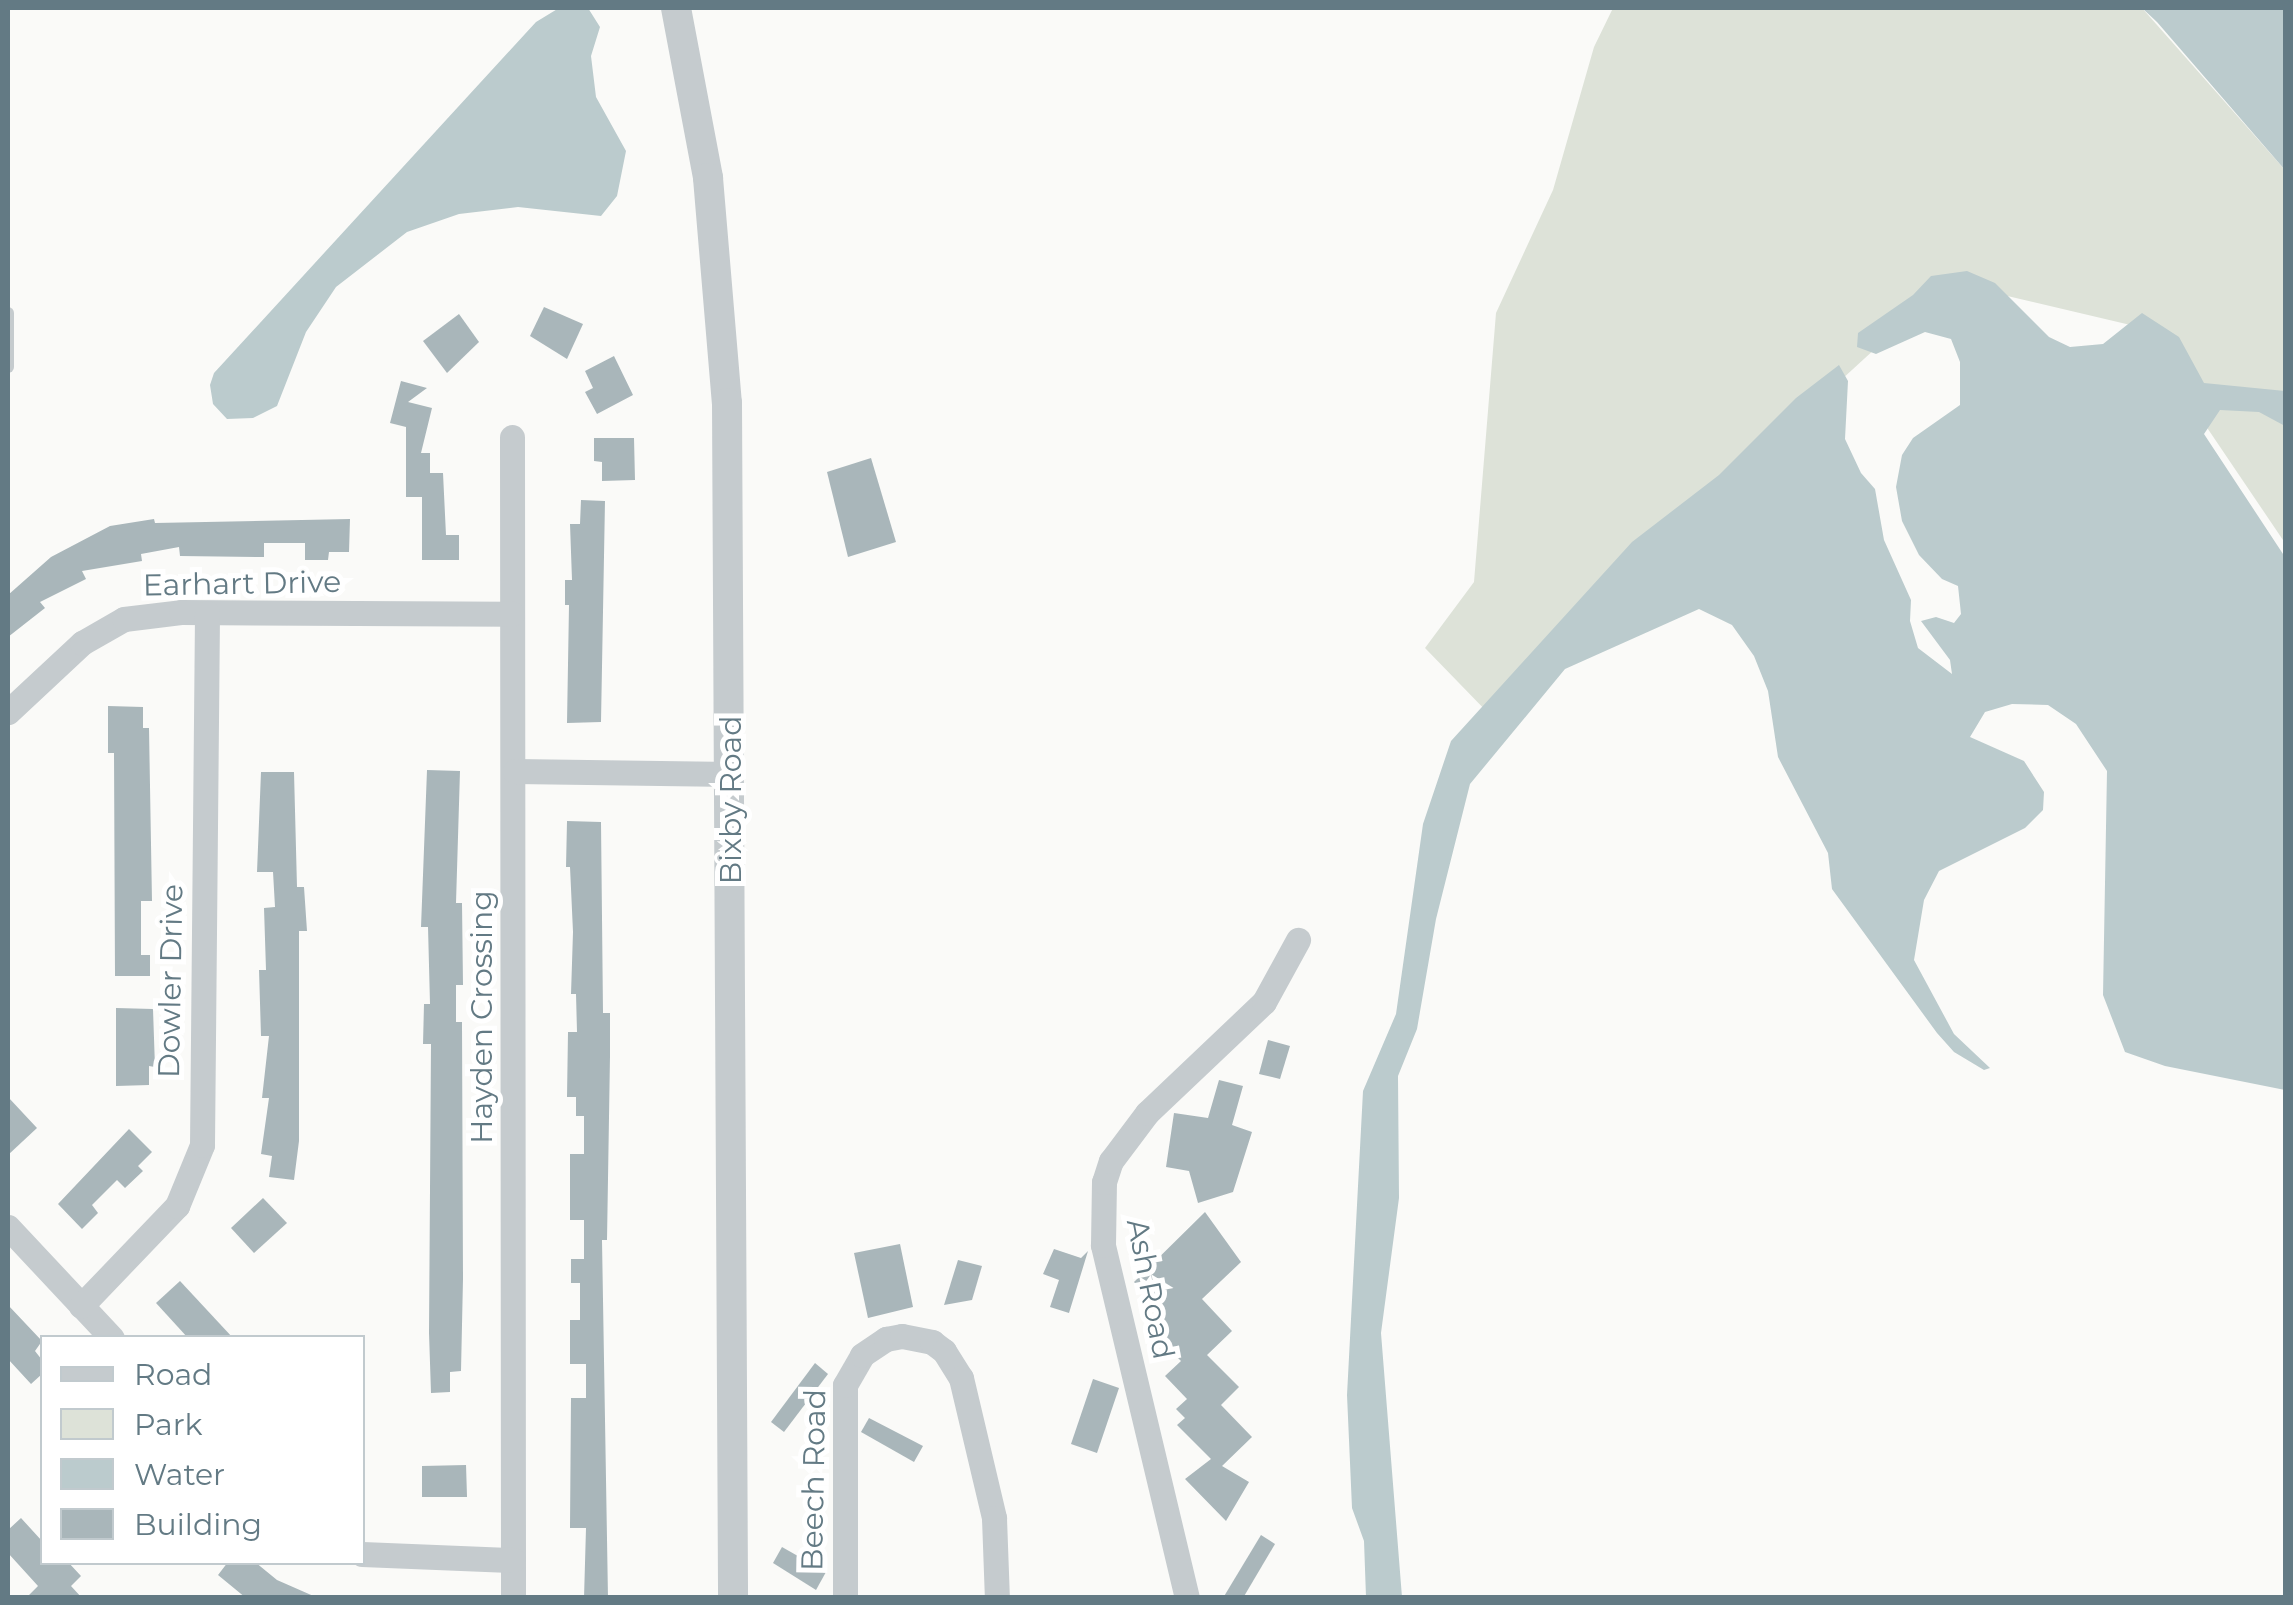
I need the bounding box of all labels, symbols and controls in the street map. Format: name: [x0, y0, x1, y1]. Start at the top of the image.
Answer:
street label: Earhart Drive: [142, 564, 342, 604]
street label: Bixby Road: [713, 715, 749, 885]
street label: Dowler Drive: [151, 884, 191, 1078]
street label: Hayden Crossing: [464, 890, 500, 1144]
street label: Ash Road: [1119, 1216, 1181, 1362]
legend: [40, 1335, 365, 1565]
text: Road: [134, 1356, 212, 1393]
street label: Beech Road: [794, 1389, 834, 1571]
text: Park: [134, 1406, 203, 1443]
text: Water: [134, 1456, 225, 1493]
text: Building: [134, 1506, 262, 1543]

